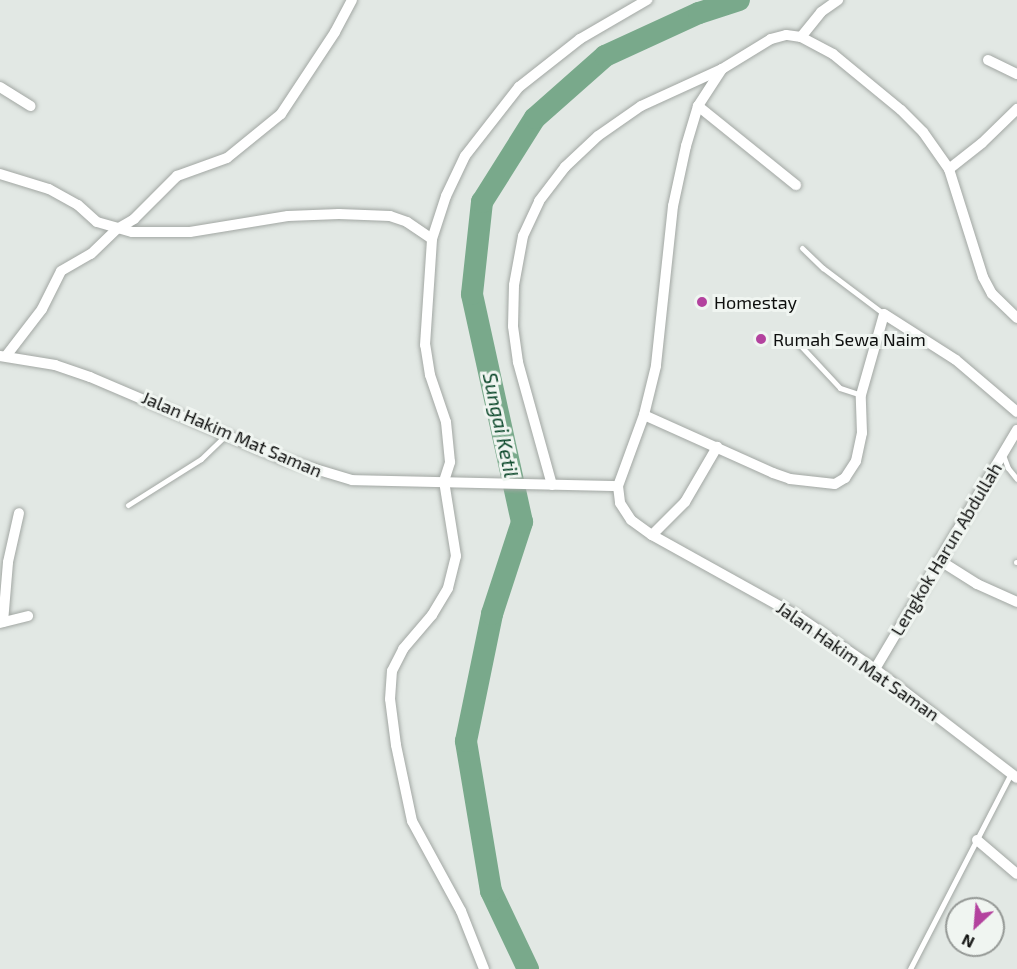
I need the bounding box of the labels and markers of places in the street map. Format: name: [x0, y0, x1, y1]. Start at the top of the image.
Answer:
place label: Homestay: [714, 291, 797, 313]
marker: Homestay: [695, 295, 709, 309]
place label: Rumah Sewa Naim: [773, 328, 926, 350]
marker: Rumah Sewa Naim: [754, 332, 768, 346]

